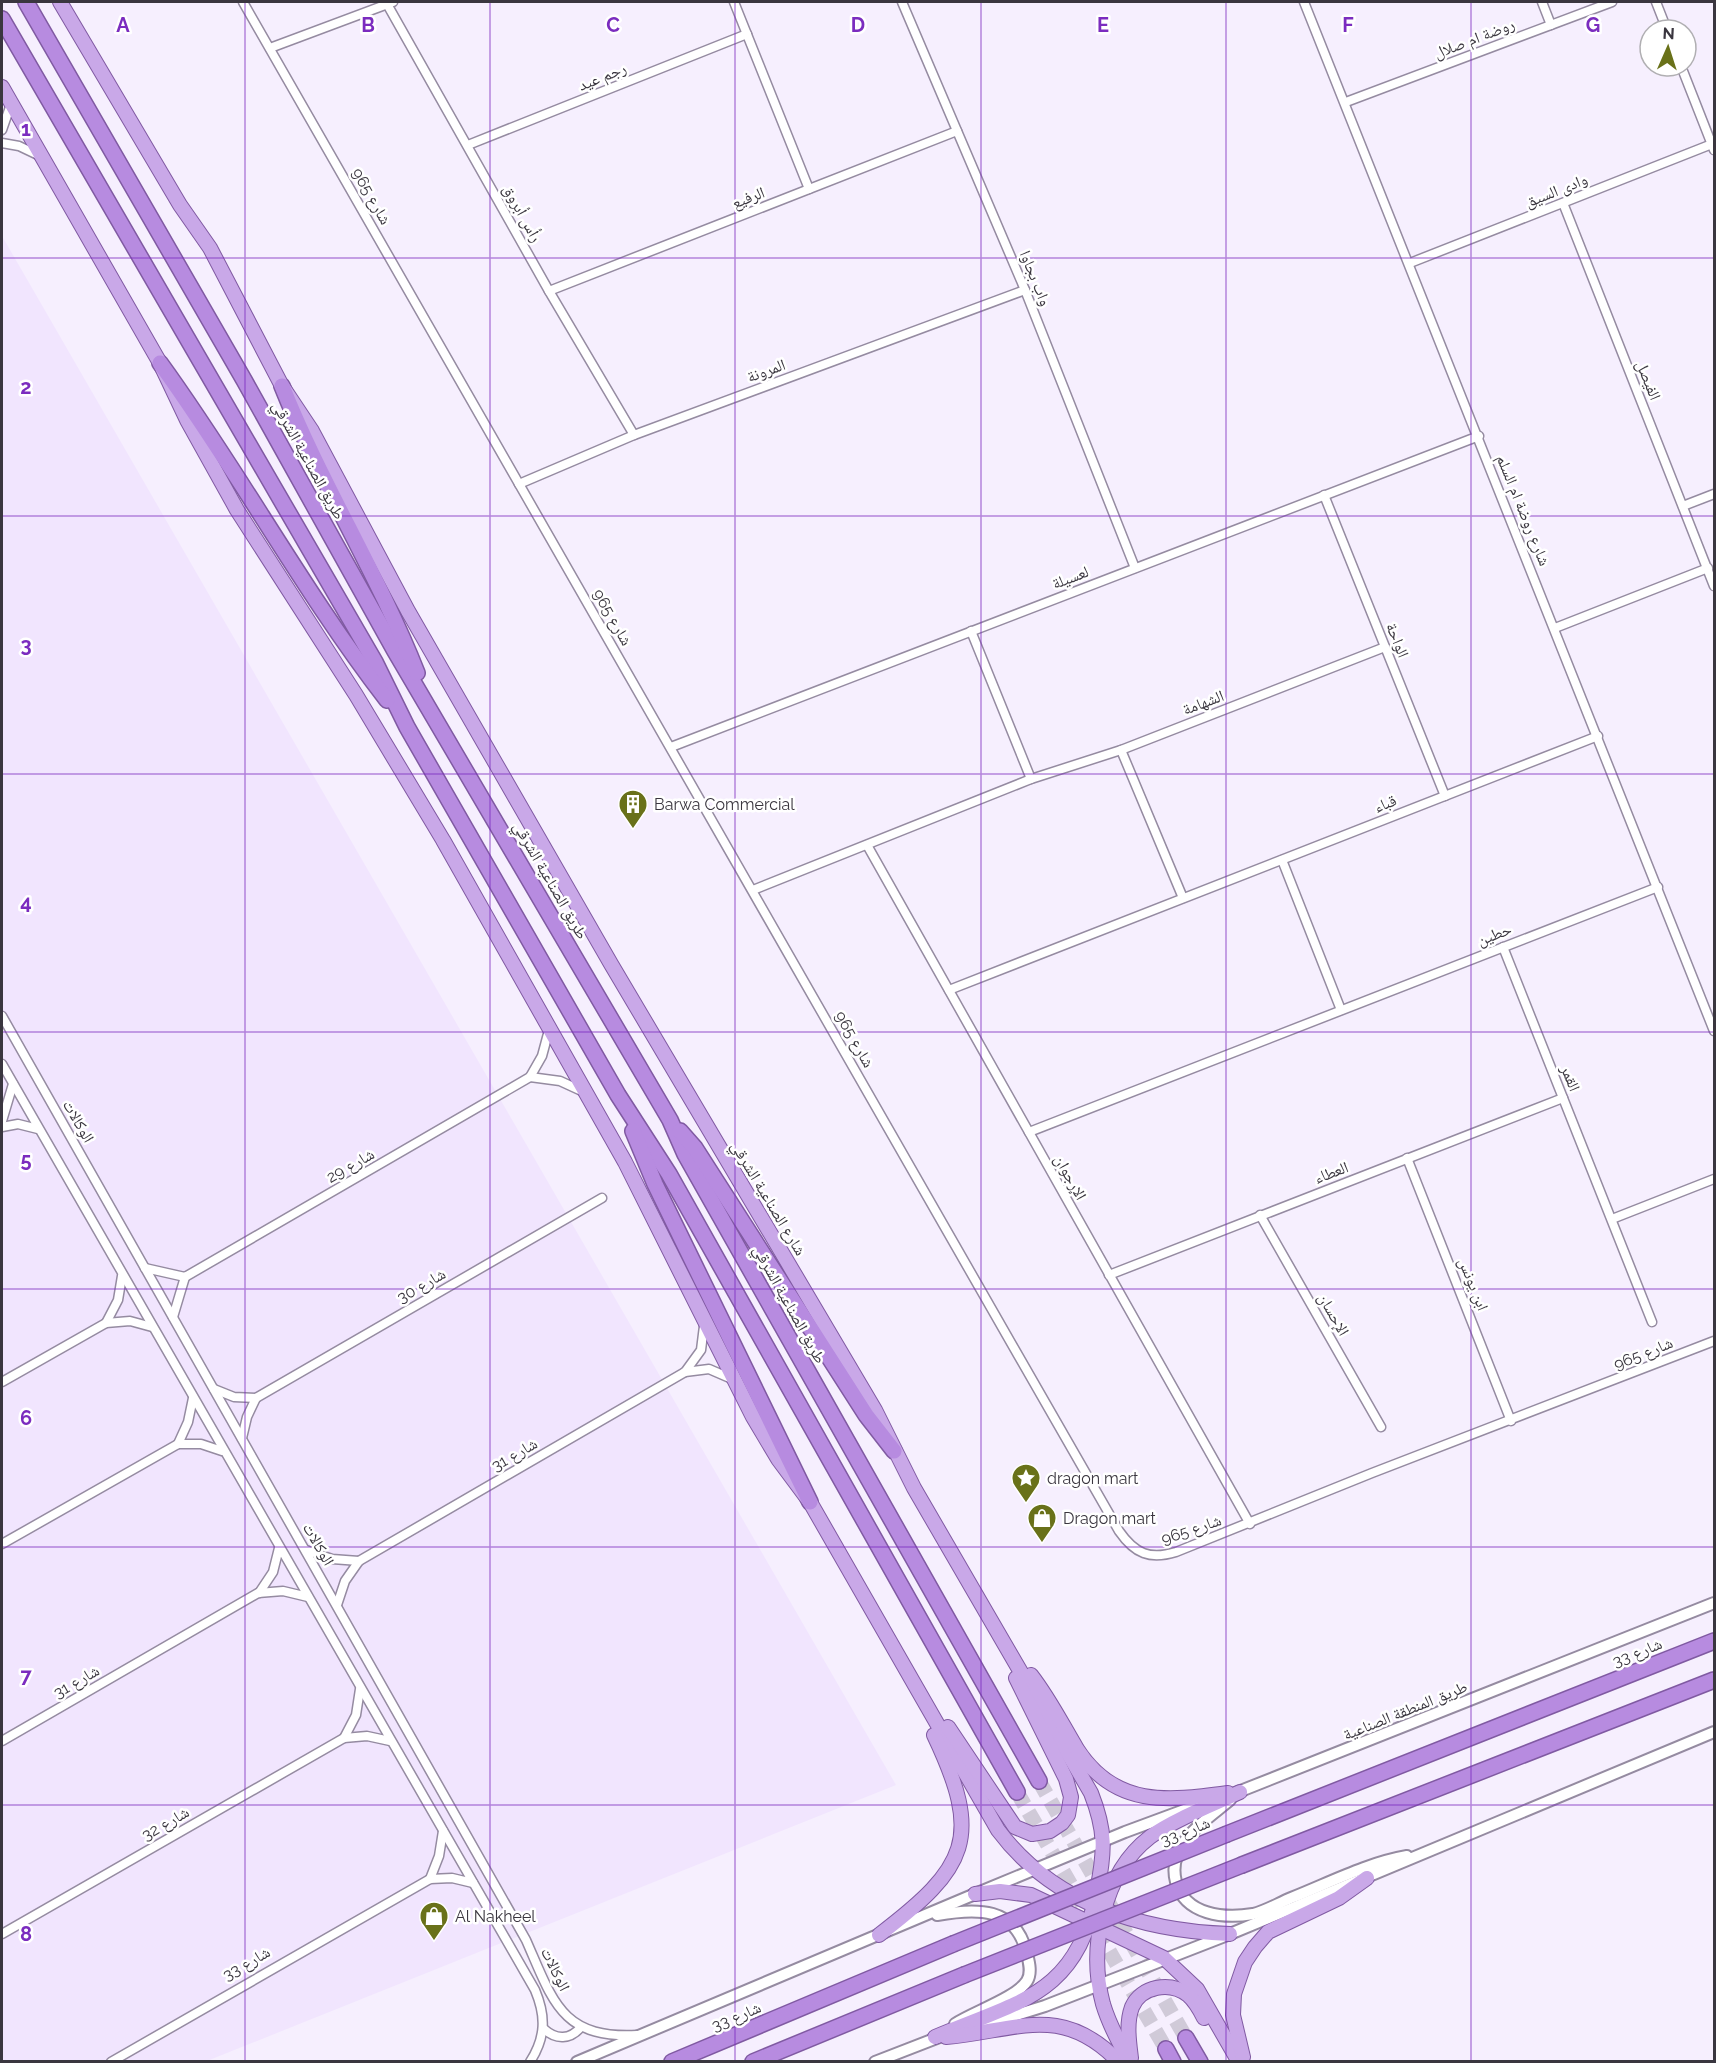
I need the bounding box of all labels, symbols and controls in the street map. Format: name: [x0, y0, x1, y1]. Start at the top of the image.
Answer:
text: A: [116, 13, 130, 37]
text: B: [361, 13, 375, 37]
text: C: [606, 13, 620, 37]
text: D: [851, 13, 865, 37]
text: E: [1097, 13, 1109, 37]
text: F: [1342, 13, 1354, 37]
text: G: [1586, 13, 1600, 37]
street label: روضة ام صلال: [1431, 14, 1518, 64]
north arrow: [1638, 18, 1698, 78]
text: N: [1662, 24, 1675, 43]
street label: رجم عيد: [575, 58, 629, 96]
text: 1: [21, 117, 31, 141]
street label: شارع 965: [347, 165, 395, 228]
street label: وادى السيق: [1522, 169, 1591, 213]
street label: رأس أبروق: [498, 181, 546, 246]
street label: الرفيع: [729, 183, 768, 213]
street label: واب بجاوا: [1016, 248, 1055, 309]
street label: المرونة: [744, 355, 788, 386]
street label: الفيصل: [1631, 358, 1665, 403]
text: 2: [20, 375, 32, 399]
street label: طريق الصناعية الشرقي: [265, 398, 349, 524]
street label: شارع روضة ام السلم: [1492, 452, 1554, 569]
street label: لعسيلة: [1049, 562, 1091, 593]
street label: شارع 965: [588, 586, 636, 649]
street label: الواحة: [1382, 620, 1413, 660]
text: 3: [20, 633, 32, 657]
street label: الشهامة: [1180, 686, 1226, 719]
building icon: Barwa Commercial: [617, 788, 649, 830]
street label: قباء: [1371, 790, 1399, 816]
place label: Barwa Commercial: [654, 795, 795, 814]
street label: طريق الصناعية الشرقي: [507, 818, 592, 944]
text: 4: [20, 890, 32, 914]
street label: حطين: [1474, 919, 1514, 951]
street label: شارع 965: [830, 1008, 878, 1071]
street label: القمر: [1556, 1061, 1584, 1094]
street label: الوكالات: [59, 1097, 98, 1146]
street label: شارع الصناعية الشرقي: [724, 1138, 810, 1260]
street label: شارع 29: [323, 1144, 378, 1188]
text: 5: [20, 1148, 32, 1172]
street label: الإرجوان: [1049, 1151, 1091, 1204]
street label: العطاء: [1311, 1157, 1351, 1188]
street label: طريق الصناعية الشرقي: [746, 1242, 830, 1368]
street label: ابن يونس: [1453, 1255, 1493, 1314]
street label: شارع 30: [394, 1264, 449, 1308]
street label: الإحسان: [1313, 1289, 1353, 1340]
street label: شارع 965: [1611, 1333, 1676, 1375]
text: 6: [20, 1406, 32, 1430]
street label: شارع 31: [488, 1434, 541, 1476]
place icon: dragon mart: [1010, 1462, 1042, 1504]
place label: dragon mart: [1047, 1469, 1139, 1488]
shop icon: Dragon mart: [1026, 1502, 1058, 1544]
place label: Dragon mart: [1063, 1509, 1157, 1528]
street label: شارع 965: [1159, 1510, 1224, 1550]
street label: الوكالات: [299, 1520, 338, 1569]
street label: شارع 33: [1610, 1634, 1665, 1672]
street label: شارع 31: [50, 1661, 103, 1703]
text: 7: [20, 1664, 32, 1688]
street label: طريق المنطقة الصناعية: [1340, 1677, 1470, 1745]
street label: شارع 32: [138, 1802, 193, 1845]
street label: شارع 33: [1158, 1813, 1213, 1851]
shop icon: Al Nakheel: [418, 1900, 450, 1942]
place label: Al Nakheel: [455, 1907, 536, 1926]
text: 8: [20, 1922, 32, 1946]
street label: شارع 33: [219, 1942, 274, 1985]
street label: الوكالات: [537, 1944, 574, 1994]
street label: شارع 33: [709, 1998, 764, 2036]

